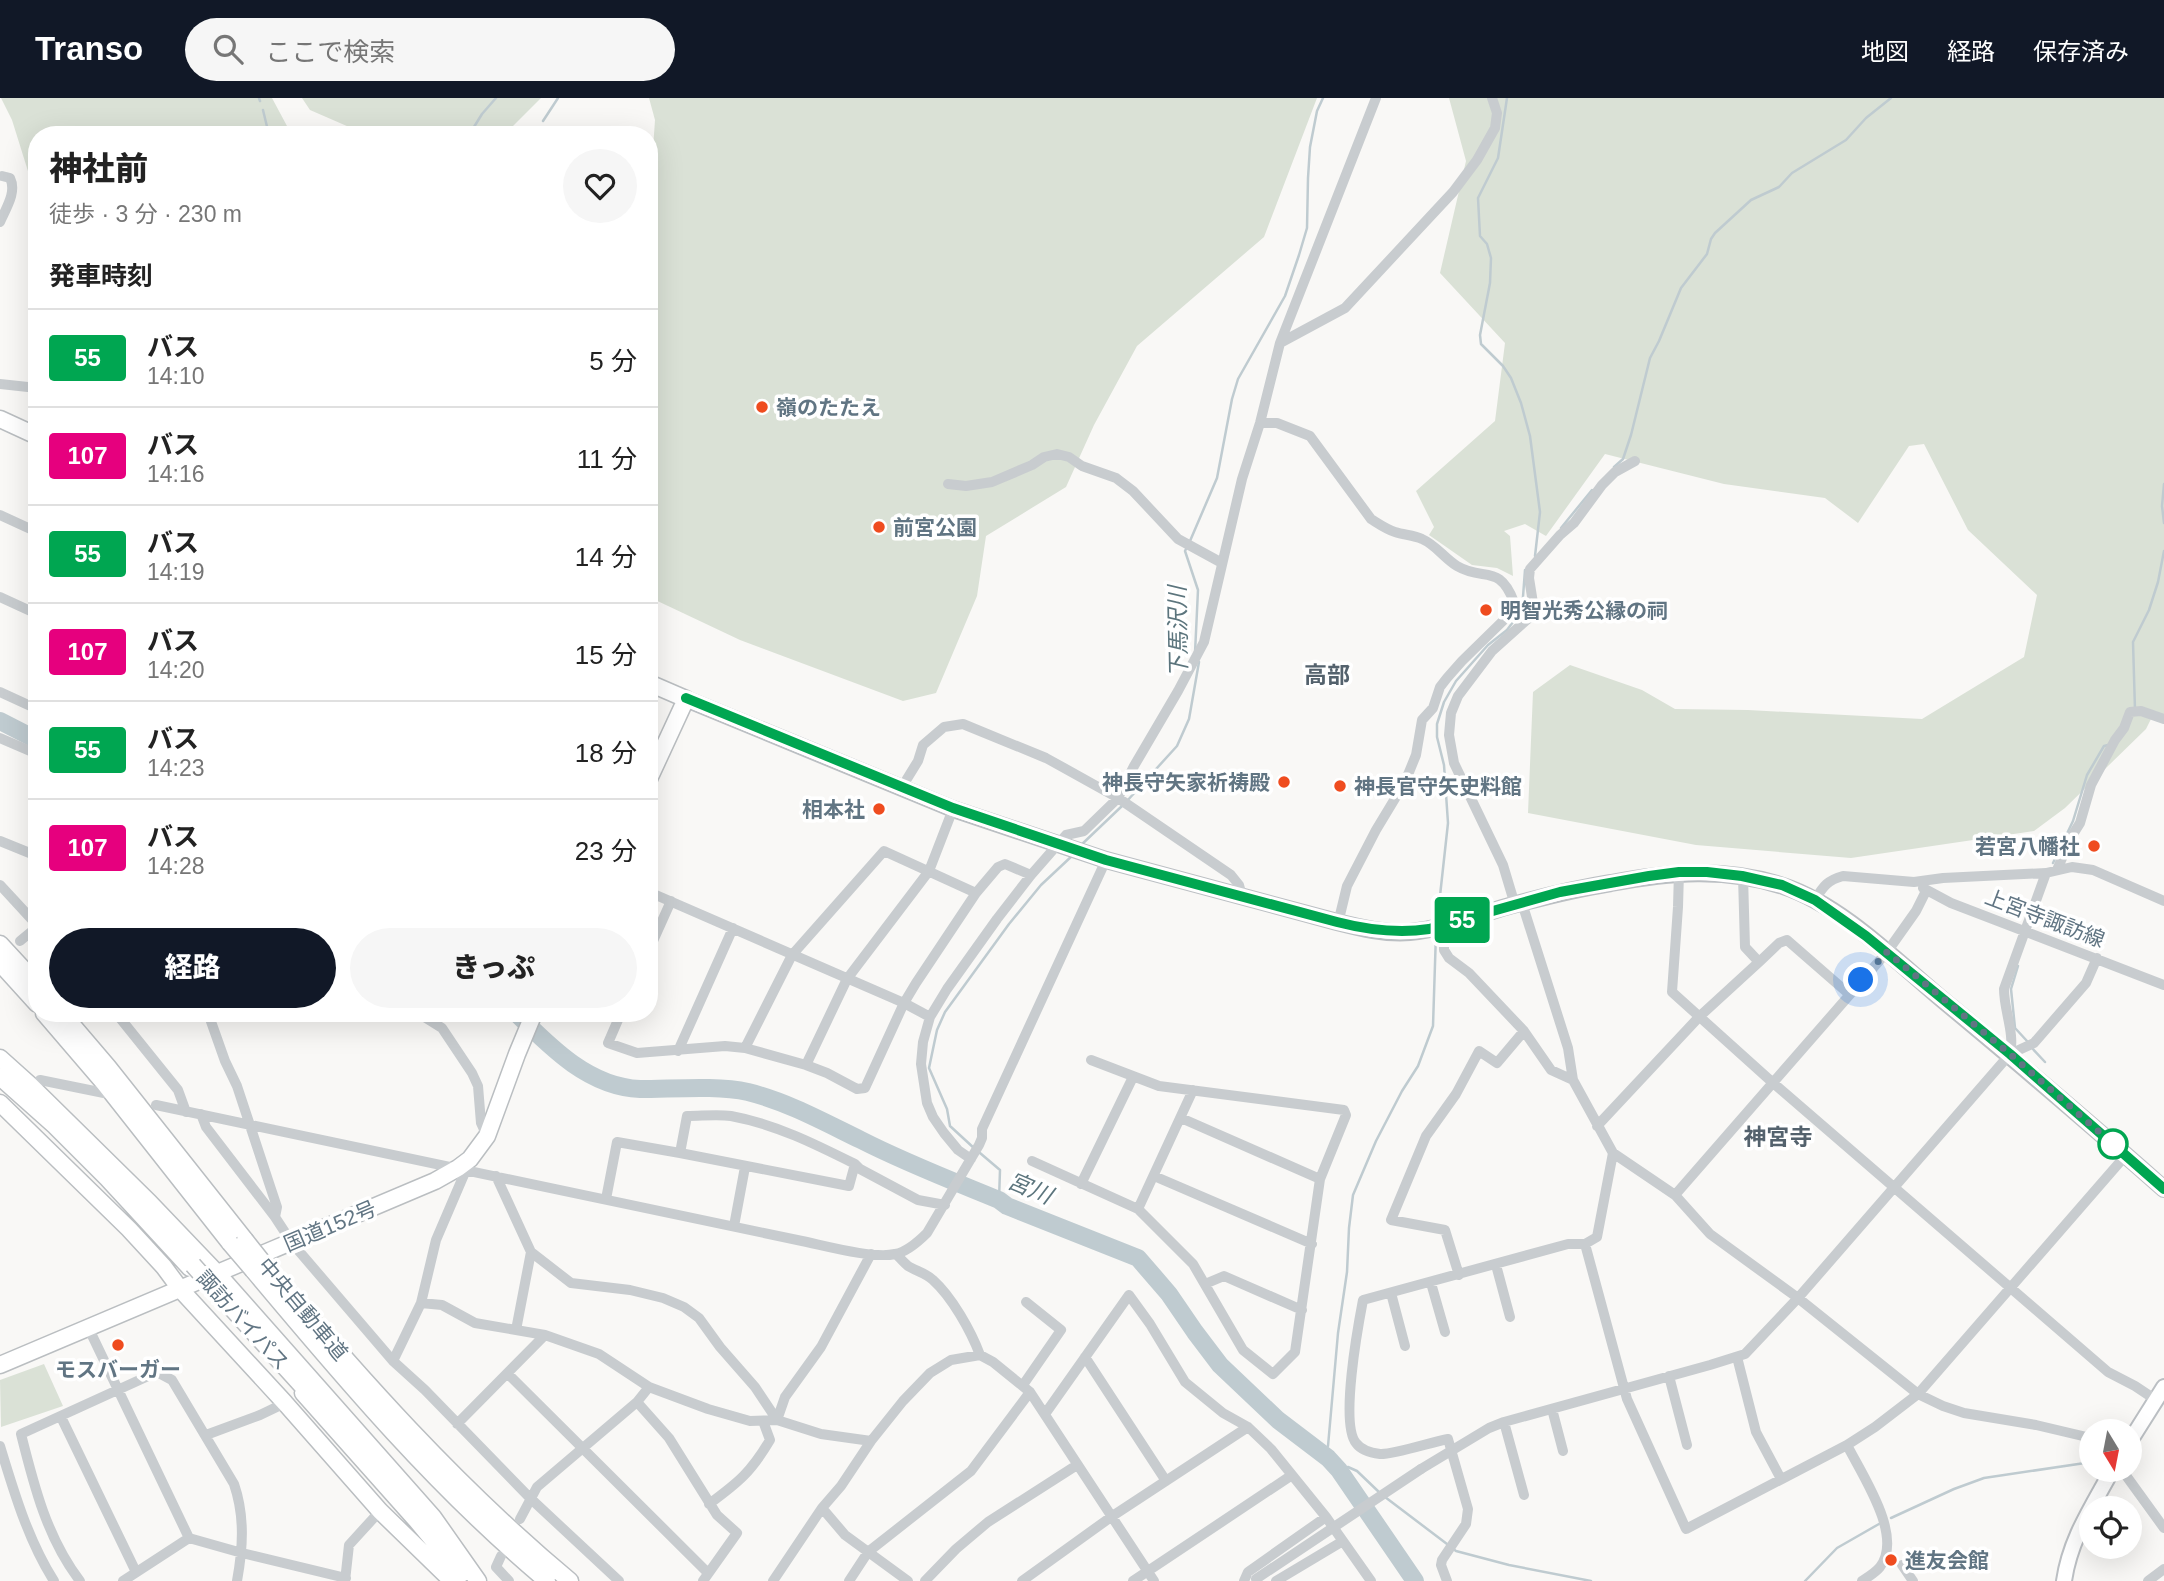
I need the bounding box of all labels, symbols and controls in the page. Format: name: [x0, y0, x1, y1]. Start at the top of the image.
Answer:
search box: [185, 18, 675, 81]
text: Transo: [35, 30, 143, 67]
icon: search: [209, 30, 247, 68]
text: ここで検索: [265, 37, 395, 67]
text: 地図: [1861, 38, 1909, 65]
text: 経路: [1947, 38, 1995, 65]
text: 保存済み: [2033, 38, 2129, 65]
button: heart: [563, 149, 637, 223]
text: 神社前: [49, 150, 148, 187]
text: 徒歩 · 3 分 · 230 m: [49, 201, 242, 227]
text: 発車時刻: [49, 261, 153, 291]
text: バス: [147, 332, 199, 362]
text: 55: [74, 344, 101, 371]
text: 5 分: [589, 346, 637, 376]
text: 14:10: [147, 363, 205, 389]
place label: 嶺のたたえ: [776, 396, 881, 419]
marker: 嶺のたたえ: [754, 399, 770, 415]
text: バス: [147, 430, 199, 460]
text: 107: [67, 442, 108, 469]
text: 11 分: [577, 444, 637, 474]
text: 14:16: [147, 461, 205, 487]
place label: 前宮公園: [893, 516, 977, 539]
marker: 前宮公園: [871, 519, 887, 535]
text: バス: [147, 528, 199, 558]
text: 55: [74, 540, 101, 567]
text: 14 分: [575, 542, 637, 572]
text: 14:19: [147, 559, 205, 585]
water label: 下馬沢川: [1164, 583, 1192, 678]
place label: 明智光秀公縁の祠: [1500, 599, 1668, 622]
marker: 明智光秀公縁の祠: [1478, 602, 1494, 618]
text: バス: [147, 626, 199, 656]
text: 107: [67, 638, 108, 665]
text: 15 分: [575, 640, 637, 670]
text: 14:20: [147, 657, 205, 683]
district label: 高部: [1304, 662, 1350, 688]
text: バス: [147, 724, 199, 754]
text: 55: [74, 736, 101, 763]
text: 18 分: [575, 738, 637, 768]
text: 14:23: [147, 755, 205, 781]
place label: 神長守矢家祈祷殿: [1102, 771, 1270, 794]
marker: 神長守矢家祈祷殿: [1276, 774, 1292, 790]
place label: 神長官守矢史料館: [1354, 775, 1522, 798]
marker: 神長官守矢史料館: [1332, 778, 1348, 794]
place label: 相本社: [802, 798, 865, 821]
marker: 相本社: [871, 801, 887, 817]
text: バス: [147, 822, 199, 852]
text: 107: [67, 834, 108, 861]
place label: 若宮八幡社: [1975, 835, 2080, 858]
text: 23 分: [575, 836, 637, 866]
marker: 若宮八幡社: [2086, 838, 2102, 854]
text: 14:28: [147, 853, 205, 879]
street label: 上宮寺諏訪線: [1982, 885, 2108, 951]
line badge: 55: [1430, 897, 1494, 943]
text: 55: [1449, 906, 1475, 933]
button: 経路: [49, 928, 336, 1008]
button: きっぷ: [350, 928, 637, 1008]
your location: [1843, 962, 1878, 997]
district label: 神宮寺: [1744, 1124, 1813, 1150]
unlabelled marker: [2098, 1129, 2128, 1159]
water label: 宮川: [1004, 1167, 1059, 1210]
street label: 国道152号: [280, 1196, 380, 1256]
street label: 中央自動車道: [254, 1253, 352, 1365]
street label: 諏訪バイパス: [192, 1266, 294, 1374]
marker: モスバーガー: [110, 1337, 126, 1353]
place label: モスバーガー: [55, 1358, 181, 1381]
north arrow: [2079, 1419, 2142, 1482]
map controls: [2079, 1419, 2142, 1559]
button: locate: [2079, 1496, 2142, 1559]
place label: 進友会館: [1905, 1549, 1989, 1572]
marker: 進友会館: [1883, 1552, 1899, 1568]

